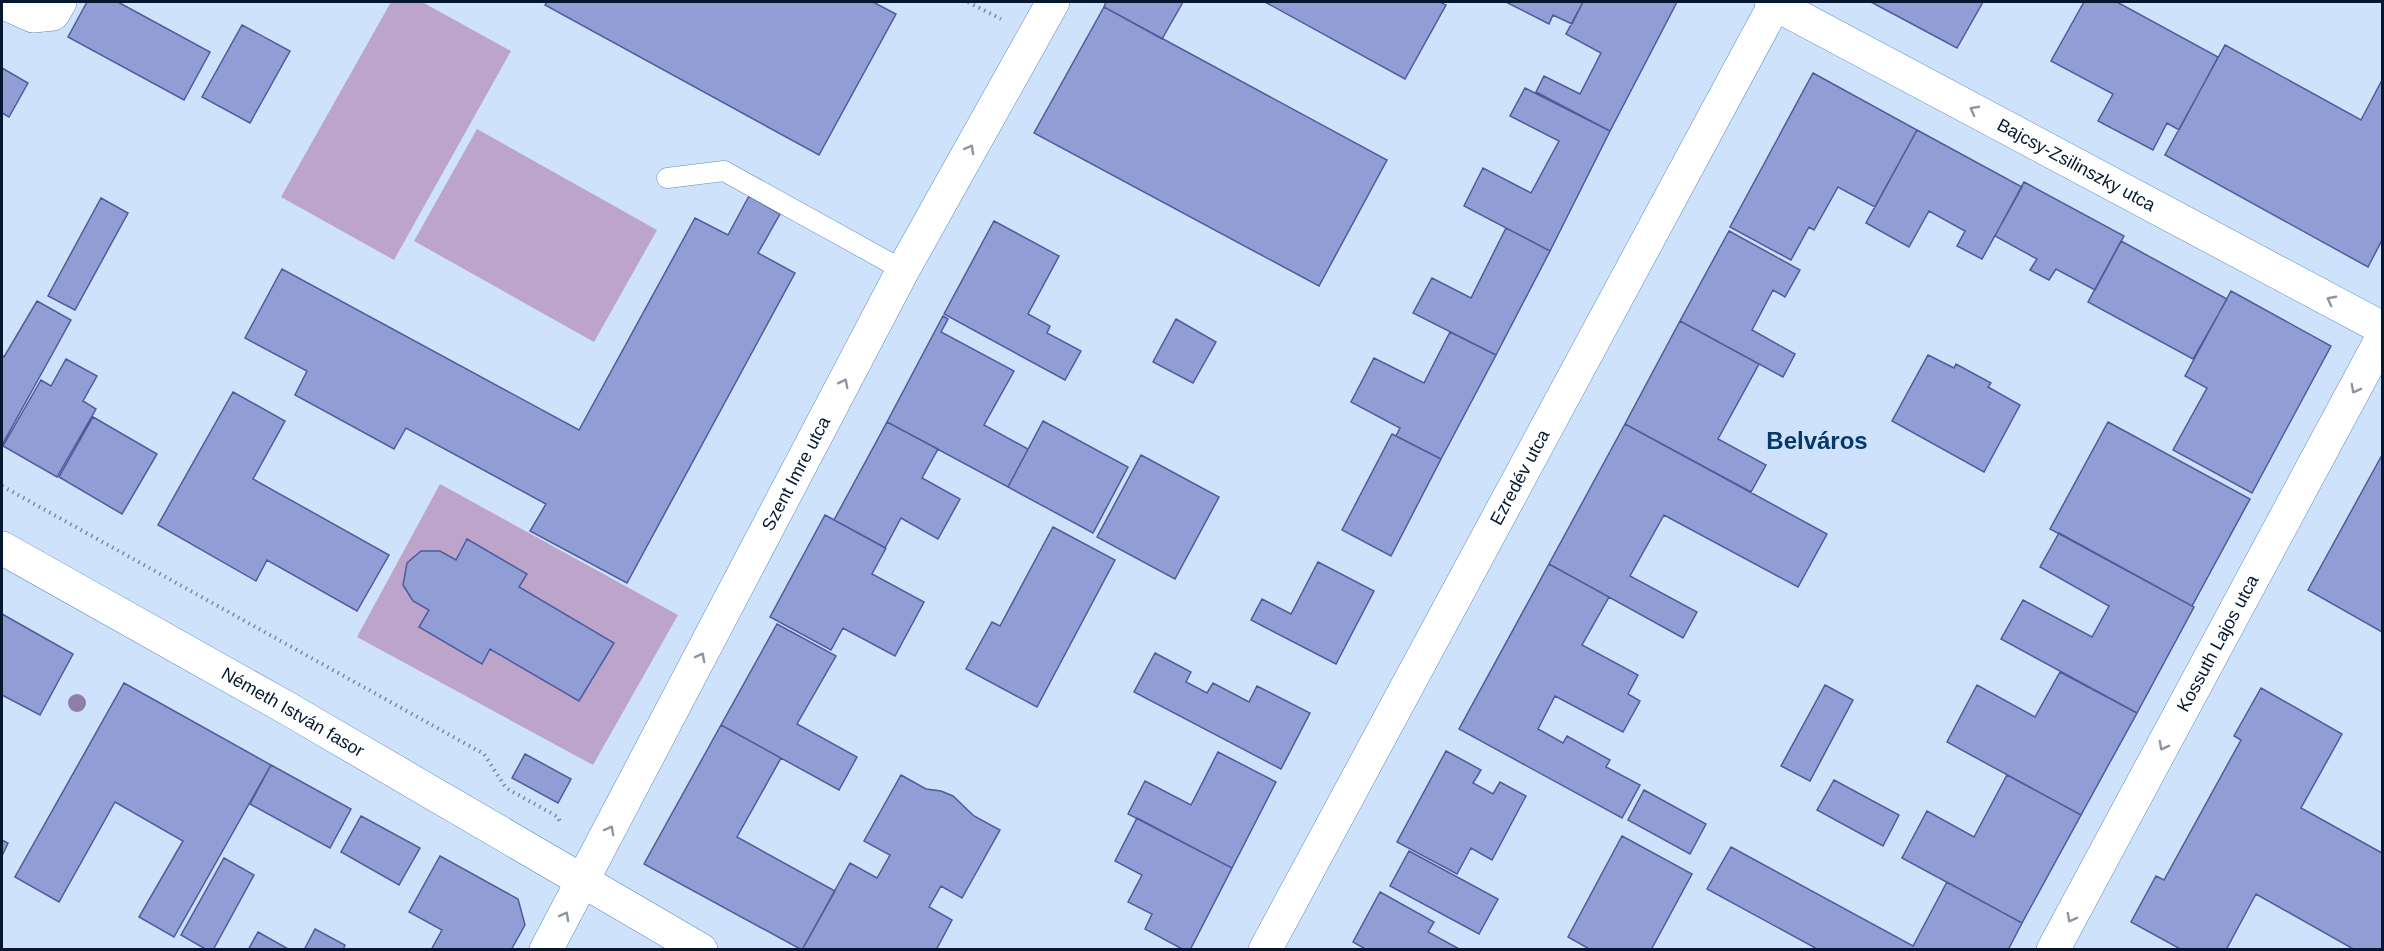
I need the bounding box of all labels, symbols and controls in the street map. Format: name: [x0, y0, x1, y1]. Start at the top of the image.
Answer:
one-way arrow: [1969, 106, 1980, 117]
street label: Bajcsy-Zsilinszky utca: [1994, 115, 2160, 216]
one-way arrow: [963, 145, 974, 155]
one-way arrow: [2326, 296, 2337, 308]
one-way arrow: [837, 379, 848, 389]
one-way arrow: [2351, 383, 2362, 394]
street label: Szent Imre utca: [758, 412, 835, 534]
street label: Ezredév utca: [1486, 425, 1554, 528]
district label: Belváros: [1766, 427, 1868, 454]
street label: Kossuth Lajos utca: [2173, 571, 2263, 715]
one-way arrow: [694, 653, 705, 663]
street label: Németh István fasor: [218, 663, 368, 761]
one-way arrow: [2159, 740, 2170, 750]
one-way arrow: [603, 825, 615, 836]
one-way arrow: [558, 911, 569, 922]
one-way arrow: [2066, 912, 2078, 923]

